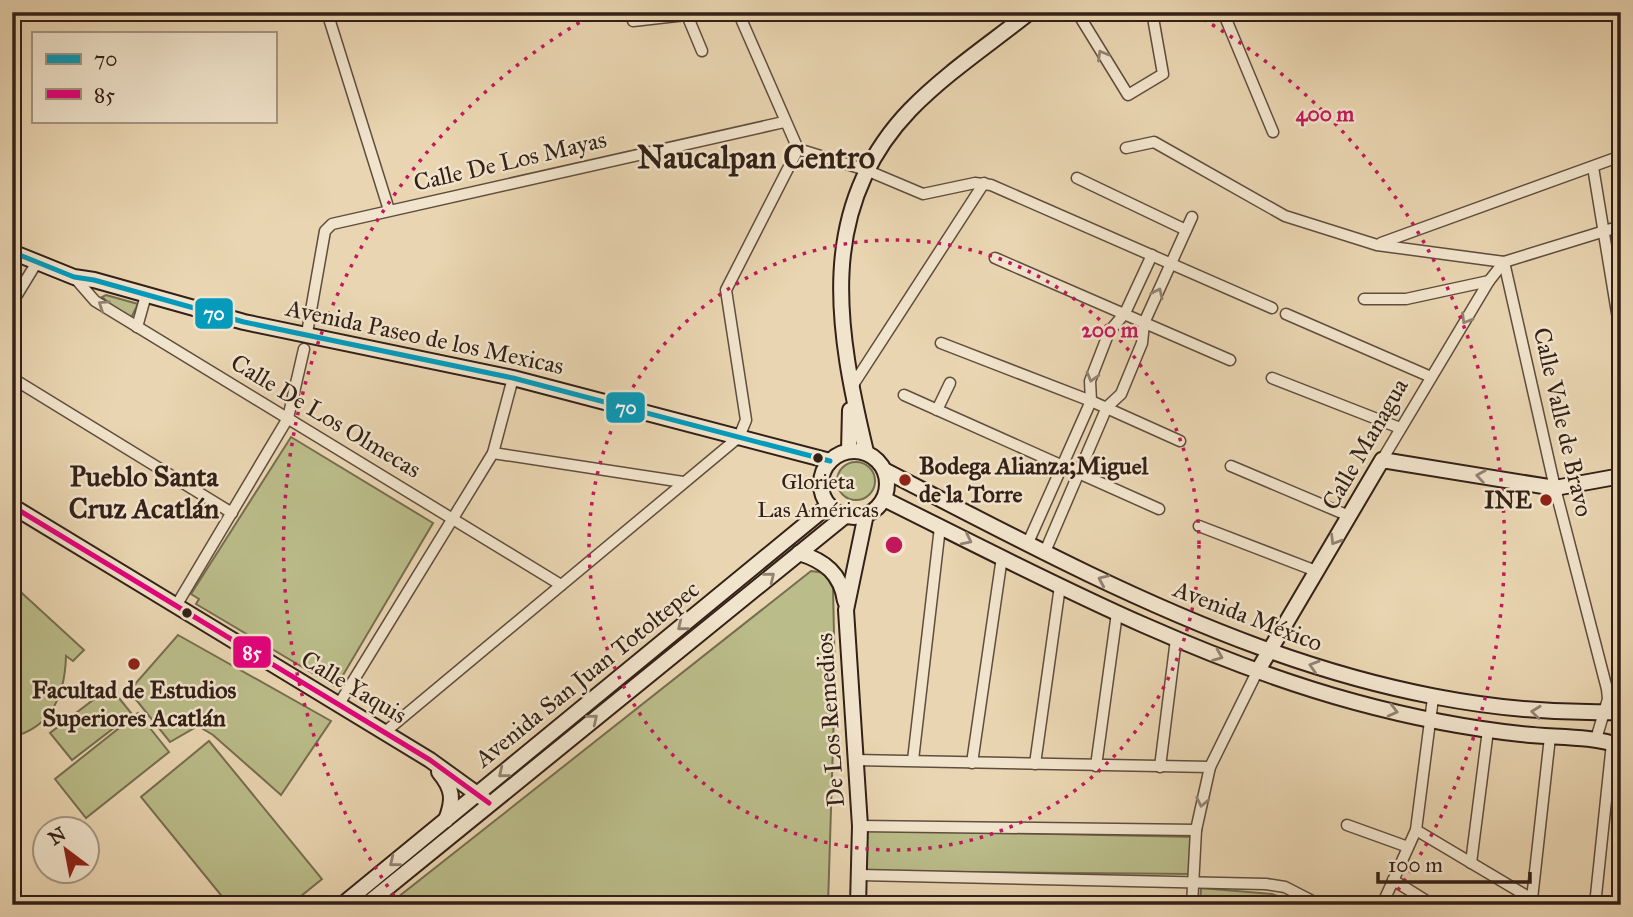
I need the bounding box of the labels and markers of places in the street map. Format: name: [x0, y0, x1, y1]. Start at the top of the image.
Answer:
marker: Glorieta Las Américas: [811, 451, 825, 465]
place label: Bodega Alianza;Miguel de la Torre: [919, 451, 1149, 509]
place label: Glorieta Las Américas: [757, 468, 879, 523]
marker: Bodega Alianza;Miguel de la Torre: [897, 472, 913, 488]
place label: INE: [1484, 485, 1532, 515]
marker: INE: [1538, 492, 1554, 508]
centre of rings: [882, 533, 906, 557]
unlabelled marker: [180, 606, 194, 620]
marker: Facultad de Estudios Superiores Acatlán: [126, 656, 142, 672]
place label: Facultad de Estudios Superiores Acatlán: [32, 675, 236, 733]

